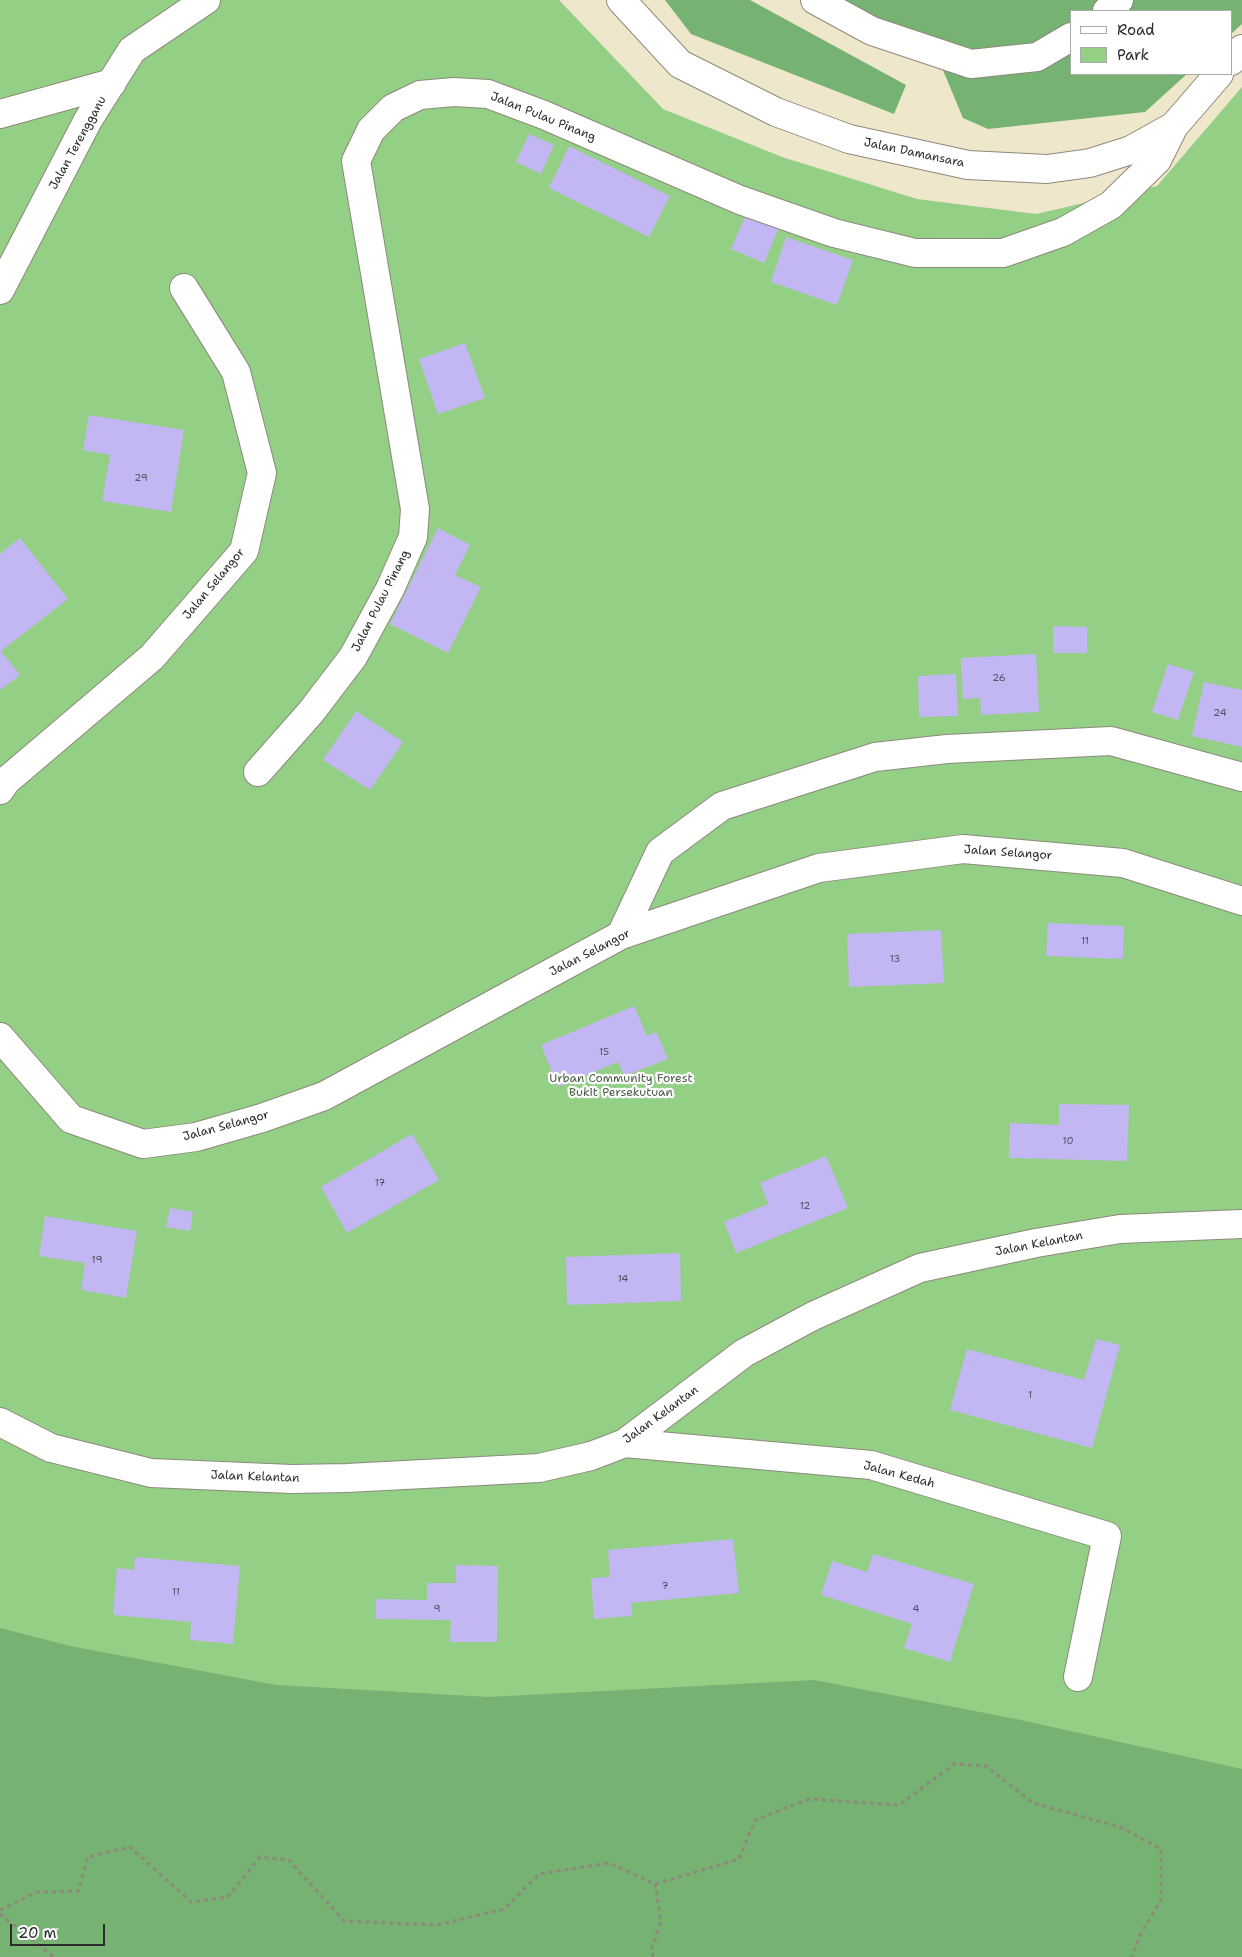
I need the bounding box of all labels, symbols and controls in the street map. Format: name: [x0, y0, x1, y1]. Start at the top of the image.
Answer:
legend: [1070, 10, 1232, 75]
text: Road: [1117, 20, 1155, 40]
text: Park: [1117, 45, 1149, 65]
street label: Jalan Pulau Pinang: [488, 89, 598, 145]
street label: Jalan Terengganu: [46, 94, 110, 192]
street label: Jalan Damansara: [862, 135, 966, 171]
house number: 29: [134, 472, 148, 484]
street label: Jalan Selangor: [180, 545, 248, 623]
street label: Jalan Pulau Pinang: [349, 548, 413, 654]
house number: 26: [992, 672, 1006, 684]
house number: 24: [1213, 707, 1227, 719]
street label: Jalan Selangor: [963, 843, 1053, 863]
street label: Jalan Selangor: [547, 926, 633, 980]
house number: 11: [1081, 935, 1089, 947]
house number: 13: [890, 953, 900, 965]
house number: 15: [599, 1046, 609, 1058]
park label: Urban Community Forest Bukit Persekutuan: [549, 1072, 693, 1100]
street label: Jalan Selangor: [181, 1108, 271, 1144]
house number: 10: [1063, 1135, 1073, 1147]
house number: 17: [375, 1177, 385, 1189]
house number: 12: [800, 1200, 810, 1212]
street label: Jalan Kelantan: [994, 1228, 1084, 1260]
house number: 19: [92, 1254, 102, 1266]
house number: 14: [618, 1273, 628, 1285]
street label: Jalan Kelantan: [621, 1383, 701, 1447]
house number: 1: [1028, 1389, 1032, 1401]
street label: Jalan Kedah: [862, 1459, 936, 1491]
street label: Jalan Kelantan: [210, 1468, 300, 1486]
house number: 7: [662, 1580, 668, 1592]
house number: 11: [172, 1586, 180, 1598]
house number: 9: [434, 1603, 440, 1615]
house number: 4: [913, 1603, 919, 1615]
scale bar: [12, 1914, 108, 1946]
text: 20 m: [18, 1923, 57, 1943]

